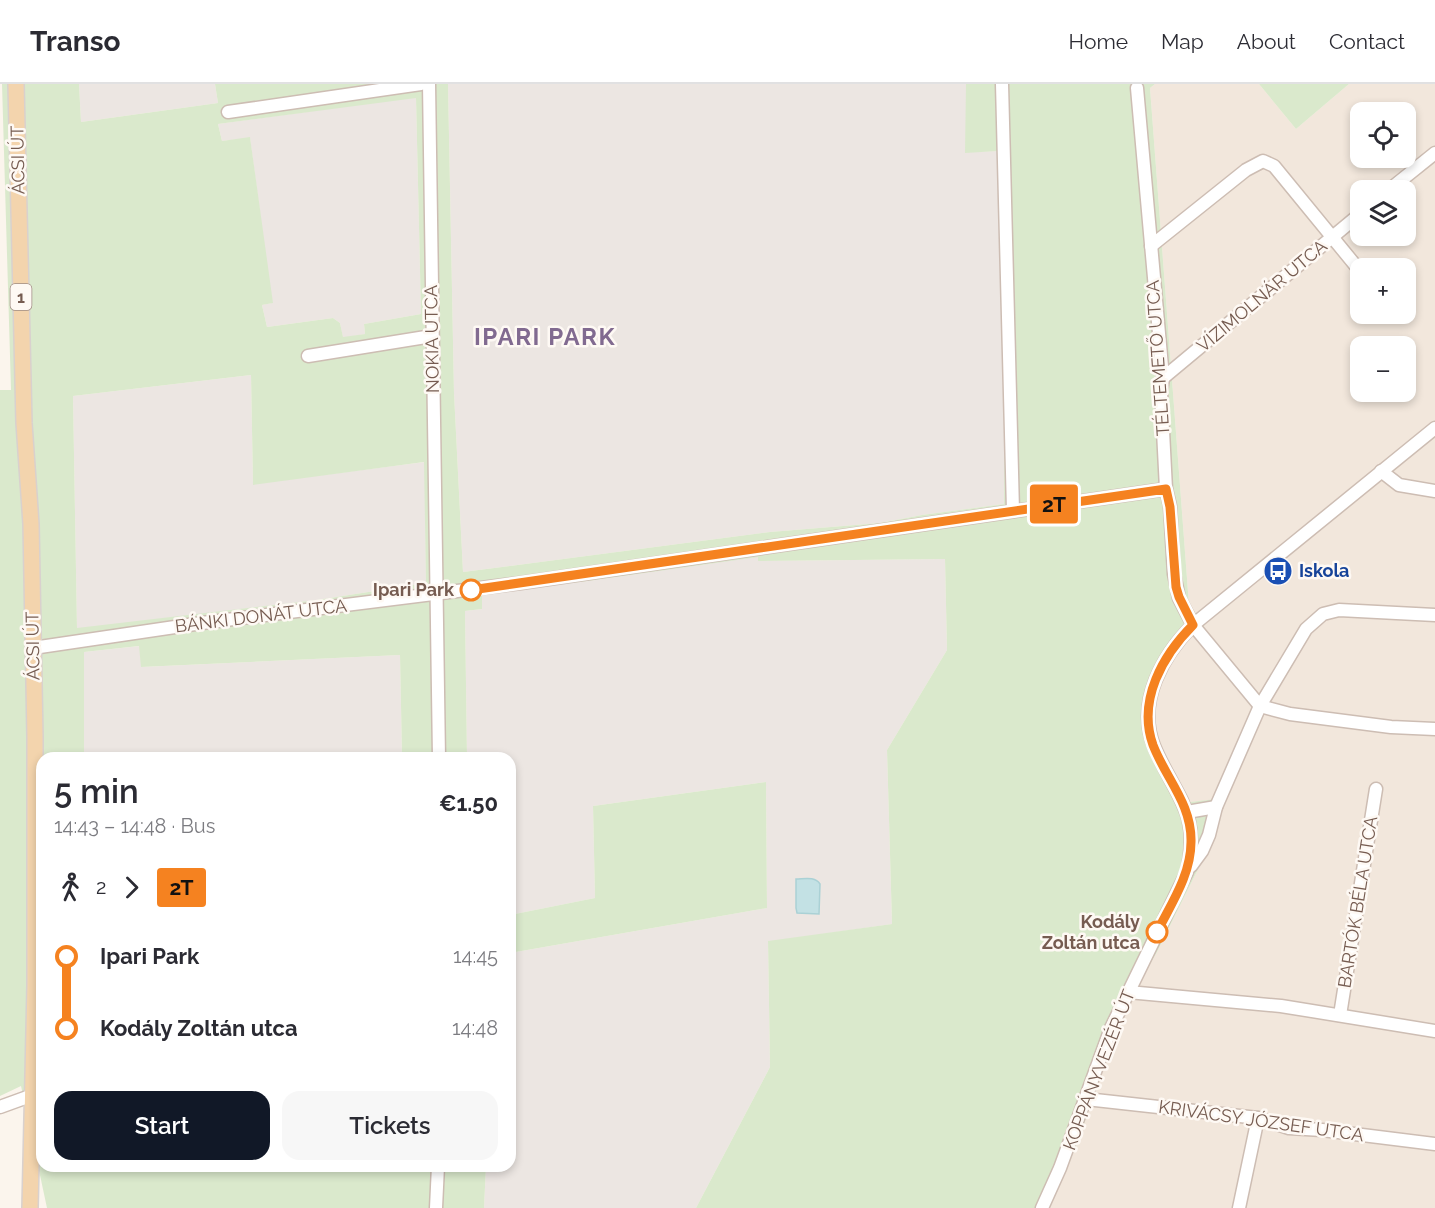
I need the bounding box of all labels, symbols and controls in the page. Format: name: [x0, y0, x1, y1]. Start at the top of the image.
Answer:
text: Transo: [30, 25, 120, 58]
text: Home: [1069, 29, 1128, 54]
text: Map: [1161, 29, 1204, 54]
text: About: [1237, 29, 1296, 54]
text: Contact: [1329, 29, 1405, 54]
map controls: [1350, 102, 1416, 402]
button: locate: [1350, 102, 1416, 168]
street label: ÁCSI ÚT: [5, 126, 29, 195]
button: layers: [1350, 180, 1416, 246]
street label: VÍZIMOLNÁR UTCA: [1192, 234, 1331, 356]
button: +: [1350, 258, 1416, 324]
street label: TÉLTEMETŐ UTCA: [1141, 279, 1173, 437]
road number: 1: [10, 284, 32, 310]
street label: NOKIA UTCA: [420, 285, 443, 393]
district label: IPARI PARK: [474, 322, 616, 351]
button: −: [1350, 336, 1416, 402]
line badge: 2T: [1027, 484, 1081, 524]
text: 2T: [1042, 492, 1066, 517]
bus stop icon: Iskola: [1262, 555, 1294, 587]
place label: Iskola: [1299, 560, 1349, 581]
place label: Ipari Park: [373, 579, 455, 600]
marker: Ipari Park: [460, 579, 482, 601]
street label: BÁNKI DONÁT UTCA: [174, 594, 348, 636]
street label: ÁCSI ÚT: [20, 612, 44, 681]
text: 5 min: [54, 772, 139, 811]
text: €1.50: [439, 790, 498, 816]
text: 14:43 – 14:48 · Bus: [54, 814, 215, 838]
street label: BARTÓK BÉLA UTCA: [1333, 814, 1381, 989]
icon: walk: [54, 871, 87, 904]
icon: forward: [115, 871, 148, 904]
text: 2: [96, 875, 106, 899]
text: 2T: [169, 875, 194, 900]
place label: Kodály Zoltán utca: [1042, 911, 1140, 953]
marker: Kodály Zoltán utca: [1146, 921, 1168, 943]
text: Ipari Park: [100, 943, 199, 969]
text: 14:45: [453, 944, 498, 968]
street label: KOPPÁNYVEZÉR ÚT: [1057, 986, 1139, 1153]
text: Kodály Zoltán utca: [100, 1015, 298, 1041]
text: 14:48: [452, 1016, 498, 1040]
button: Start: [54, 1091, 270, 1160]
button: Tickets: [282, 1091, 498, 1160]
street label: KRIVÁCSY JÓZSEF UTCA: [1157, 1095, 1365, 1145]

